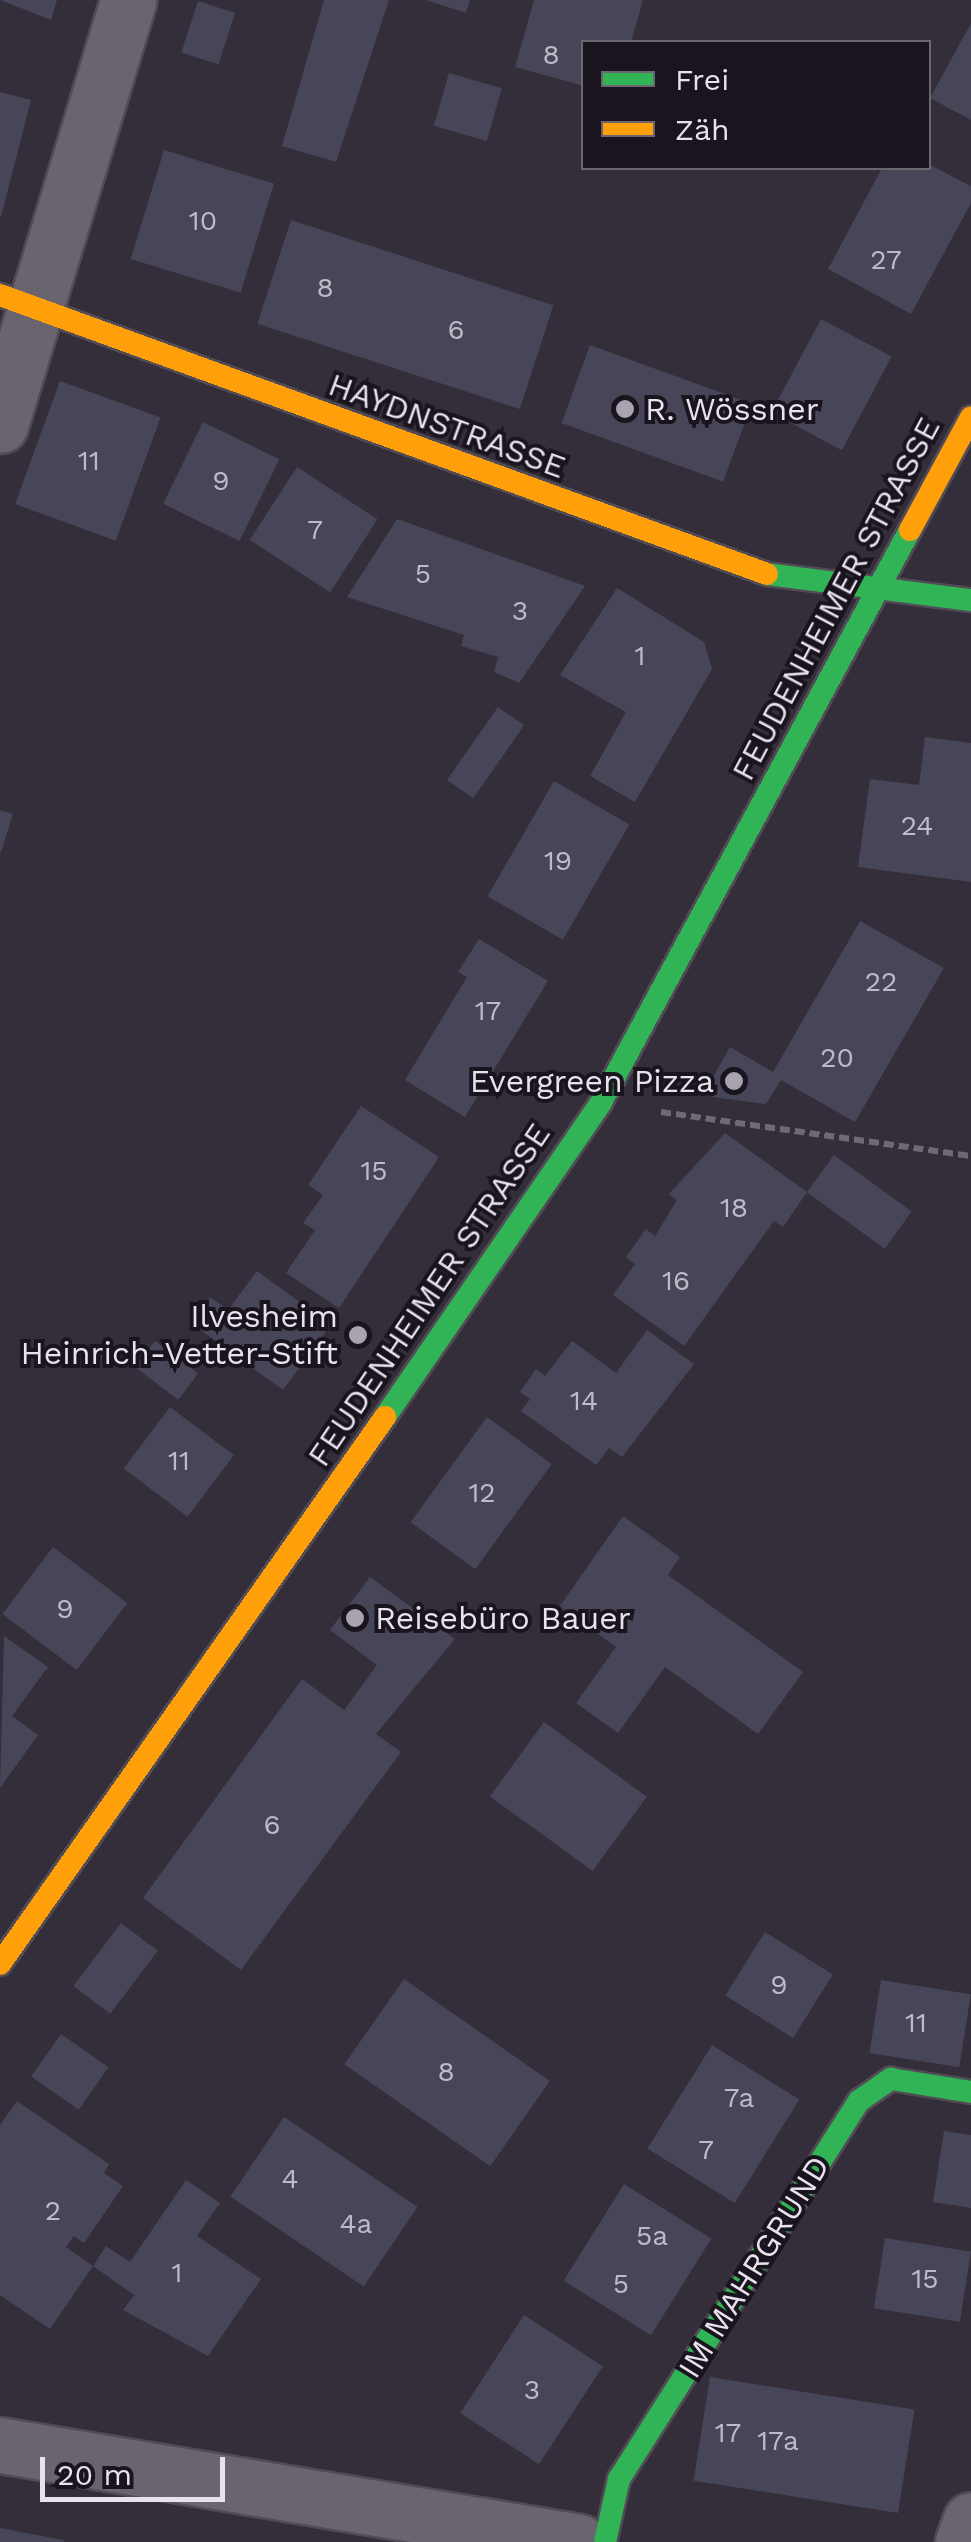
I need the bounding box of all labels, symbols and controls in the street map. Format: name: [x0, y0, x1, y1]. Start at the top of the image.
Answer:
house number: 8: [542, 38, 560, 72]
legend: [581, 40, 931, 170]
text: Frei: [675, 62, 729, 97]
text: Zäh: [675, 112, 729, 147]
house number: 10: [189, 204, 217, 238]
house number: 27: [870, 243, 902, 277]
house number: 8: [316, 271, 334, 305]
house number: 6: [447, 313, 465, 347]
street label: HAYDNSTRASSE: [323, 365, 571, 487]
place label: R. Wössner: [645, 390, 820, 428]
marker: R. Wössner: [614, 398, 636, 420]
street label: FEUDENHEIMER STRASSE: [724, 411, 948, 787]
house number: 11: [78, 444, 100, 478]
house number: 9: [212, 464, 230, 498]
house number: 7: [307, 513, 323, 547]
house number: 5: [415, 557, 431, 591]
house number: 3: [512, 594, 528, 628]
house number: 1: [635, 639, 645, 673]
house number: 24: [901, 809, 933, 843]
house number: 19: [544, 844, 572, 878]
house number: 22: [865, 965, 897, 999]
house number: 17: [475, 994, 501, 1028]
house number: 20: [820, 1041, 854, 1075]
place label: Evergreen Pizza: [470, 1062, 714, 1100]
marker: Evergreen Pizza: [723, 1070, 745, 1092]
street label: FEUDENHEIMER STRASSE: [300, 1116, 558, 1474]
house number: 15: [360, 1154, 388, 1188]
house number: 18: [720, 1191, 748, 1225]
house number: 16: [662, 1264, 690, 1298]
place label: Ilvesheim Heinrich-Vetter-Stift: [21, 1298, 338, 1373]
marker: Ilvesheim Heinrich-Vetter-Stift: [347, 1324, 369, 1346]
house number: 14: [570, 1384, 598, 1418]
house number: 11: [168, 1444, 190, 1478]
house number: 12: [468, 1476, 496, 1510]
house number: 9: [56, 1592, 74, 1626]
place label: Reisebüro Bauer: [375, 1599, 631, 1637]
marker: Reisebüro Bauer: [344, 1607, 366, 1629]
house number: 6: [263, 1808, 281, 1842]
house number: 9: [770, 1968, 788, 2002]
house number: 11: [905, 2006, 927, 2040]
house number: 8: [437, 2055, 455, 2089]
house number: 7a: [724, 2081, 754, 2115]
house number: 7: [698, 2133, 714, 2167]
street label: IM MAHRGRUND: [670, 2149, 838, 2385]
house number: 4: [281, 2162, 299, 2196]
house number: 2: [45, 2194, 61, 2228]
house number: 4a: [340, 2207, 372, 2241]
house number: 5a: [636, 2219, 668, 2253]
house number: 1: [172, 2256, 182, 2290]
house number: 15: [911, 2262, 939, 2296]
house number: 5: [613, 2267, 629, 2301]
house number: 3: [524, 2373, 540, 2407]
house number: 17: [715, 2416, 741, 2450]
house number: 17a: [757, 2424, 799, 2458]
scale bar: [45, 2437, 230, 2499]
text: 20 m: [57, 2457, 132, 2492]

